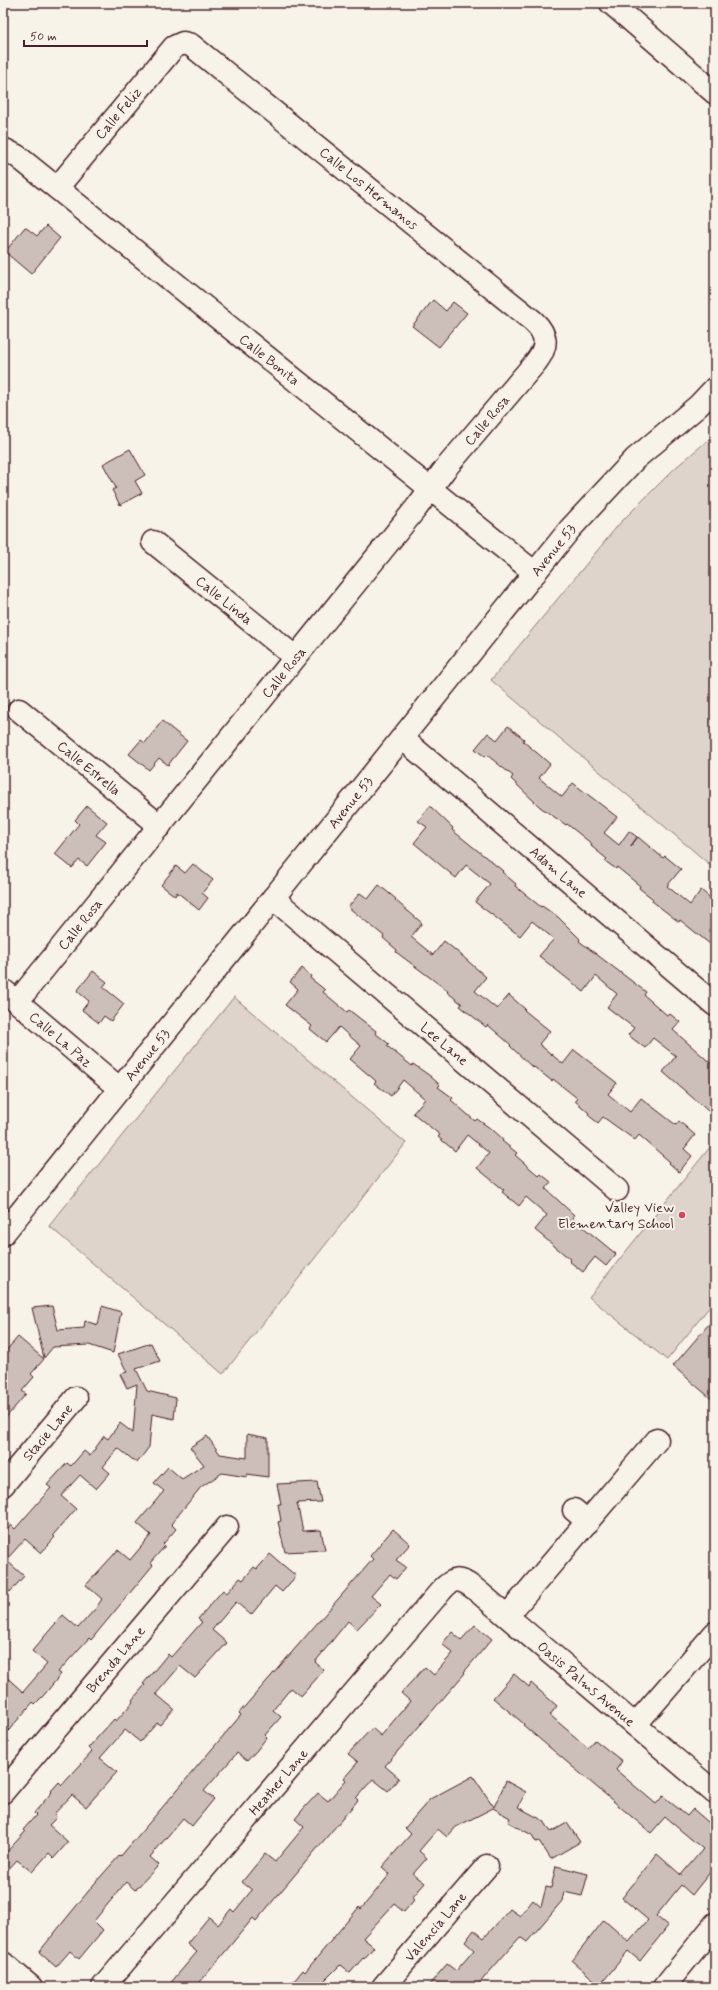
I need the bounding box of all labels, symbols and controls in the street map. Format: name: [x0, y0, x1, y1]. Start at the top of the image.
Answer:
scale bar: [24, 22, 147, 48]
text: 50 m: [30, 29, 57, 45]
street label: Calle Feliz: [92, 84, 146, 144]
street label: Calle Los Hermanos: [315, 143, 421, 234]
street label: Calle Bonita: [235, 330, 303, 390]
street label: Calle Rosa: [461, 392, 514, 450]
street label: Avenue 53: [528, 520, 580, 580]
street label: Calle Linda: [192, 572, 256, 629]
street label: Calle Rosa: [258, 643, 310, 702]
street label: Calle Estrella: [53, 737, 124, 800]
street label: Avenue 53: [325, 773, 377, 833]
street label: Adam Lane: [526, 843, 591, 902]
street label: Calle Rosa: [54, 895, 107, 954]
street label: Calle La Paz: [25, 1008, 96, 1072]
street label: Lee Lane: [416, 1019, 472, 1070]
street label: Avenue 53: [121, 1026, 174, 1085]
place label: Valley View Elementary School: [558, 1199, 674, 1233]
marker: Valley View Elementary School: [677, 1210, 687, 1220]
street label: Stacie Lane: [19, 1401, 77, 1465]
street label: Brenda Lane: [83, 1622, 150, 1697]
street label: Oasis Palms Avenue: [533, 1638, 638, 1731]
street label: Heather Lane: [245, 1745, 313, 1820]
street label: Valencia Lane: [401, 1888, 471, 1966]

